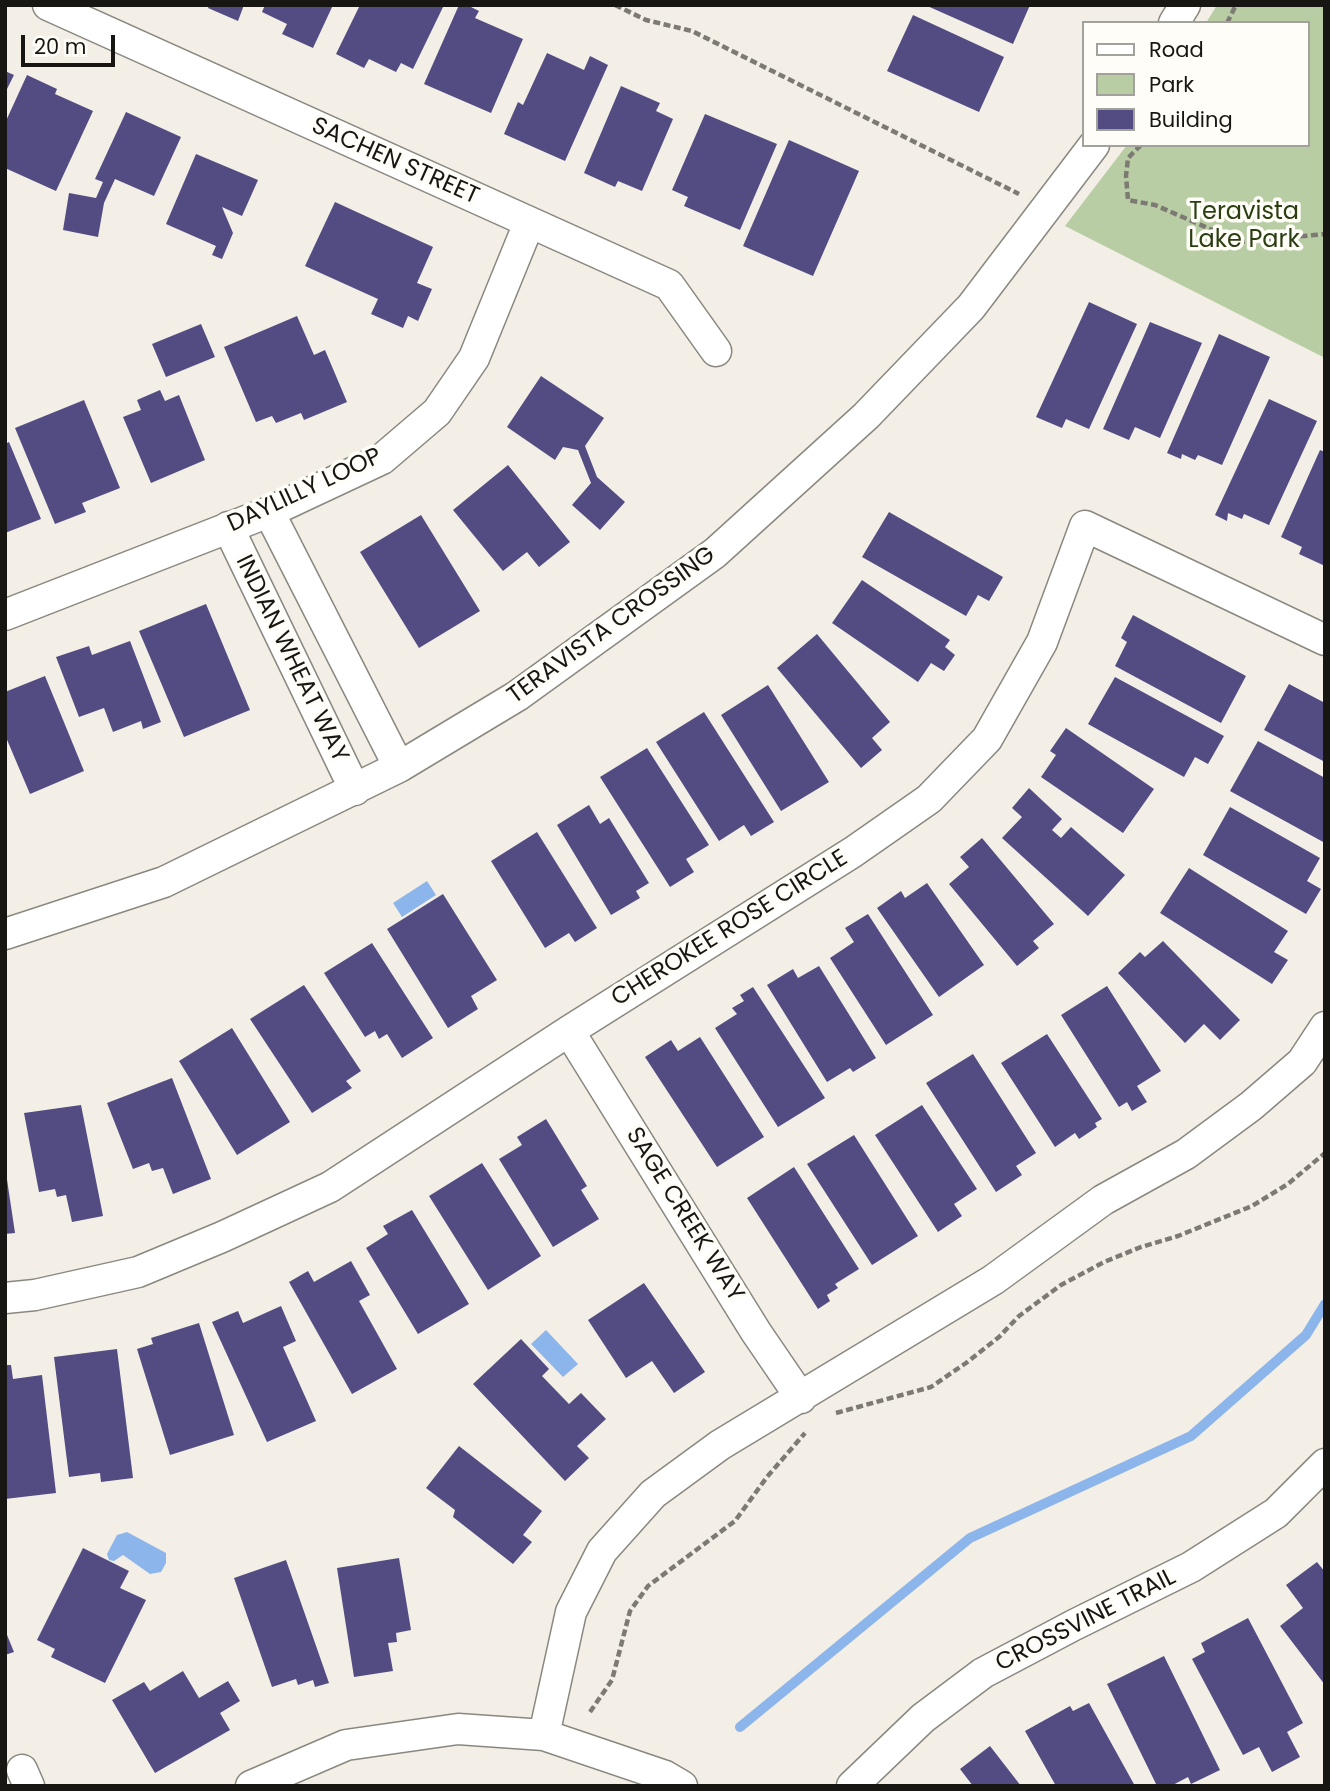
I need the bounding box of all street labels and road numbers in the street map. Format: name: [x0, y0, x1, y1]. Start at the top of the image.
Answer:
street label: SACHEN STREET: [307, 112, 483, 212]
street label: DAYLILLY LOOP: [223, 443, 387, 539]
street label: TERAVISTA CROSSING: [503, 541, 721, 711]
street label: INDIAN WHEAT WAY: [228, 551, 354, 767]
street label: CHEROKEE ROSE CIRCLE: [607, 845, 853, 1013]
street label: SAGE CREEK WAY: [619, 1123, 749, 1307]
street label: CROSSVINE TRAIL: [991, 1563, 1181, 1679]

